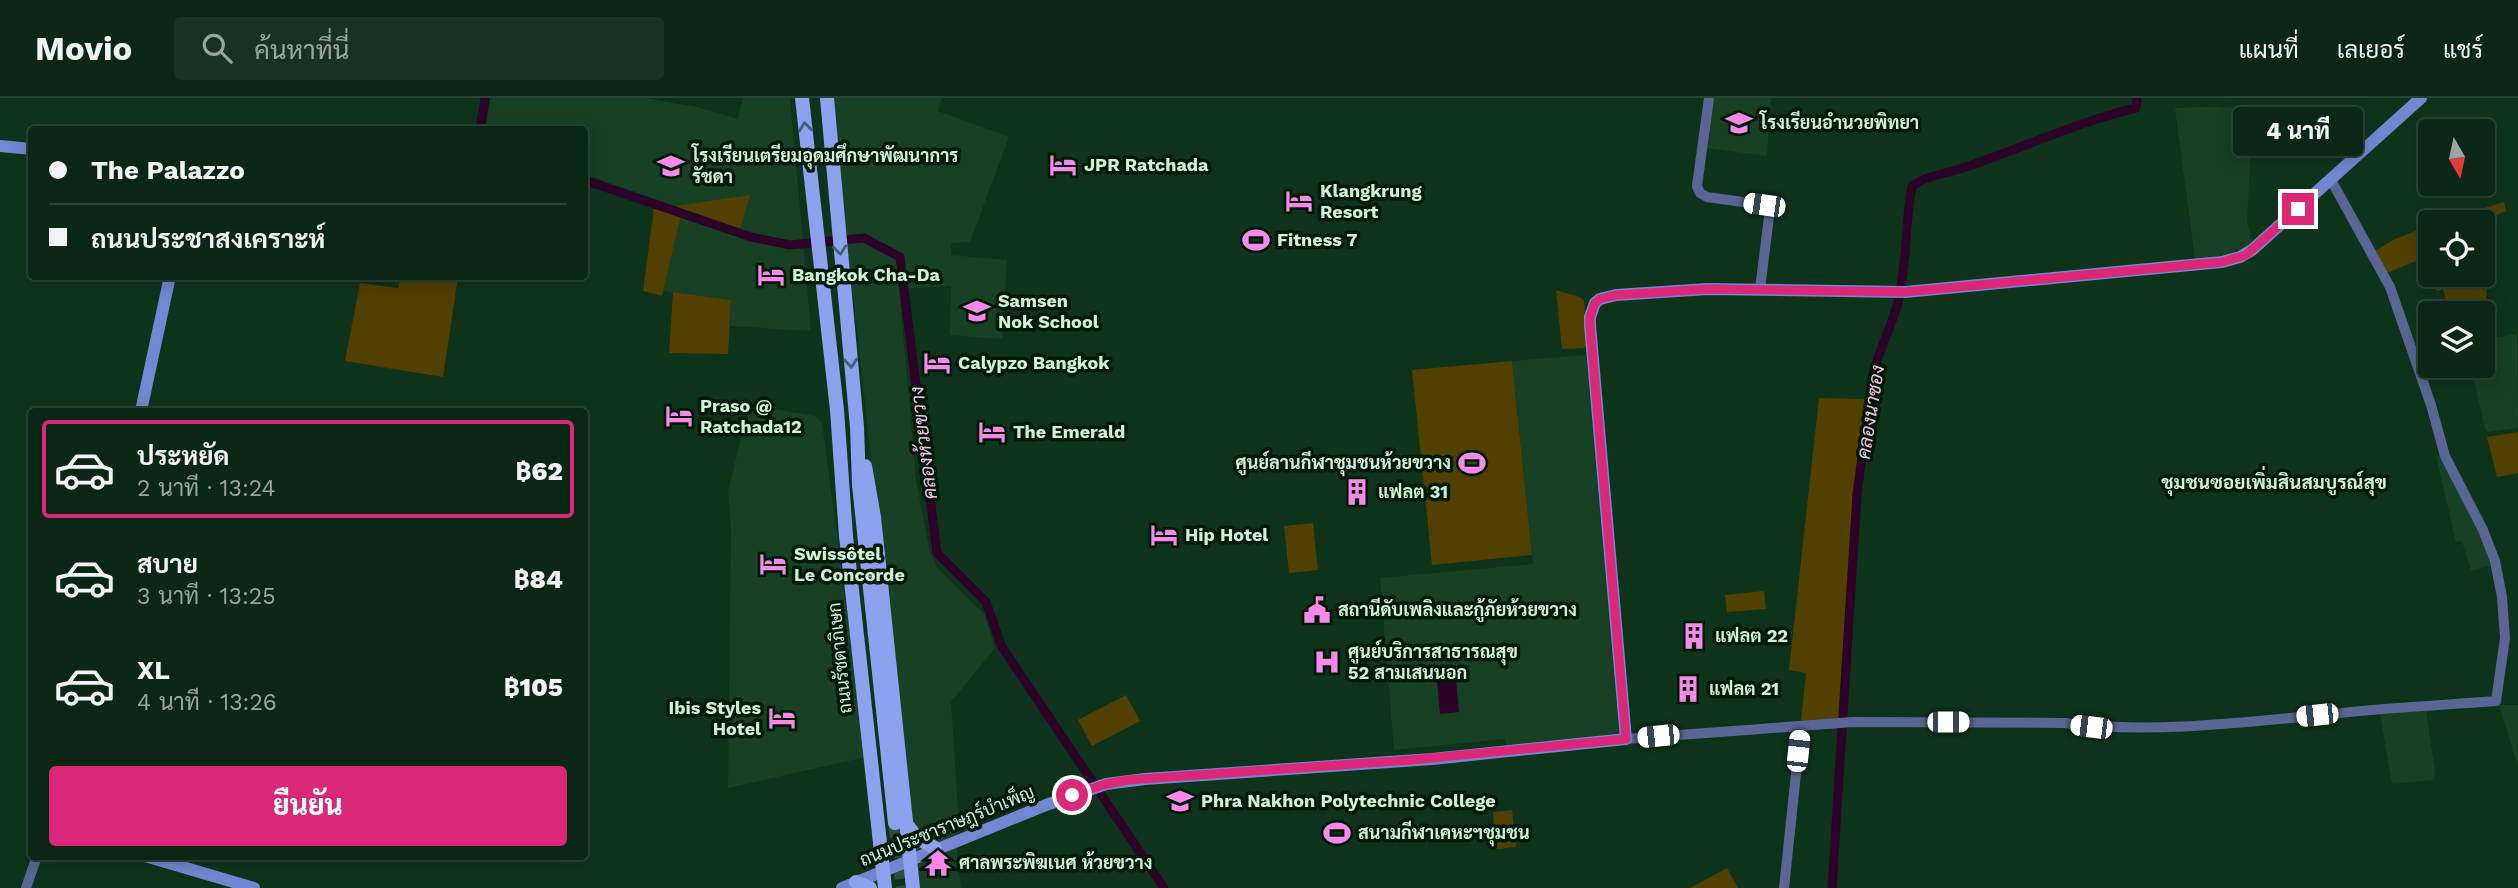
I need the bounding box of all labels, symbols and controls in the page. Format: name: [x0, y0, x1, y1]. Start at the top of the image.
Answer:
search box: [174, 17, 664, 80]
text: Movio: [35, 29, 132, 68]
icon: search: [198, 29, 236, 67]
text: ค้นหาที่นี่: [254, 35, 349, 65]
text: แผนที่: [2239, 36, 2299, 64]
text: เลเยอร์: [2337, 36, 2405, 64]
text: แชร์: [2443, 36, 2483, 64]
school or university icon: โรงเรียนอำนวยพิทยา: [1724, 108, 1754, 138]
callout: 4 นาที: [2233, 108, 2363, 156]
place label: โรงเรียนอำนวยพิทยา: [1759, 110, 1919, 133]
text: 4 นาที: [2266, 118, 2330, 145]
north arrow: [2418, 119, 2496, 196]
map controls: [2418, 119, 2495, 378]
one-way arrow: [798, 122, 813, 133]
place label: โรงเรียนเตรียมอุดมศึกษาพัฒนาการ รัชดา: [691, 143, 958, 187]
hotel icon: JPR Ratchada: [1048, 150, 1078, 180]
school or university icon: โรงเรียนเตรียมอุดมศึกษาพัฒนาการ รัชดา: [656, 151, 686, 181]
place label: JPR Ratchada: [1084, 154, 1209, 175]
text: The Palazzo: [91, 155, 245, 185]
place label: Klangkrung Resort: [1320, 180, 1422, 222]
hotel icon: Klangkrung Resort: [1284, 186, 1314, 216]
car: [1742, 192, 1787, 218]
route end: [2282, 193, 2314, 225]
button: locate: [2418, 210, 2495, 287]
text: ถนนประชาสงเคราะห์: [91, 224, 325, 254]
sports icon: Fitness 7: [1241, 225, 1271, 255]
place label: Fitness 7: [1277, 229, 1358, 250]
one-way arrow: [833, 245, 848, 256]
hotel icon: Bangkok Cha-Da: [756, 260, 786, 290]
place label: Bangkok Cha-Da: [792, 264, 940, 285]
place label: Samsen Nok School: [998, 290, 1099, 332]
school or university icon: Samsen Nok School: [962, 296, 992, 326]
button: layers: [2418, 301, 2495, 378]
hotel icon: Calypzo Bangkok: [922, 348, 952, 378]
place label: Calypzo Bangkok: [958, 352, 1110, 373]
one-way arrow: [843, 358, 858, 369]
water label: คลองนาซอง: [1852, 363, 1889, 461]
water label: คลองห้วยขวาง: [905, 385, 942, 501]
place label: Praso @ Ratchada12: [700, 395, 802, 437]
hotel icon: Praso @ Ratchada12: [664, 401, 694, 431]
hotel icon: The Emerald: [977, 417, 1007, 447]
place label: The Emerald: [1013, 421, 1125, 442]
icon: car: [53, 438, 116, 501]
text: ประหยัด: [137, 441, 230, 471]
sports icon: ศูนย์ลานกีฬาชุมชนห้วยขวาง: [1457, 448, 1487, 478]
place label: ศูนย์ลานกีฬาชุมชนห้วยขวาง: [1235, 450, 1451, 477]
text: ฿62: [515, 456, 563, 486]
district label: ชุมชนซอยเพิ่มสินสมบูรณ์สุข: [2161, 466, 2387, 497]
text: 2 นาที · 13:24: [137, 475, 276, 502]
building icon: แฟลต 31: [1342, 477, 1372, 507]
place label: แฟลต 31: [1378, 481, 1448, 502]
hotel icon: Hip Hotel: [1149, 520, 1179, 550]
place label: Hip Hotel: [1185, 524, 1268, 545]
place label: Swissôtel Le Concorde: [794, 543, 905, 585]
icon: car: [53, 546, 116, 609]
text: สบาย: [137, 549, 198, 579]
hotel icon: Swissôtel Le Concorde: [758, 549, 788, 579]
text: ฿84: [514, 564, 563, 594]
text: 3 นาที · 13:25: [137, 583, 276, 610]
public building icon: สถานีดับเพลิงและกู้ภัยห้วยขวาง: [1302, 595, 1332, 625]
place label: สถานีดับเพลิงและกู้ภัยห้วยขวาง: [1338, 597, 1577, 623]
street label: ถนนรัชดาภิเษก: [823, 601, 856, 715]
building icon: แฟลต 22: [1679, 621, 1709, 651]
place label: แฟลต 22: [1715, 625, 1788, 646]
place label: ศูนย์บริการสาธารณสุข 52 สามเสนนอก: [1348, 639, 1518, 683]
hospital icon: ศูนย์บริการสาธารณสุข 52 สามเสนนอก: [1312, 647, 1342, 677]
icon: car: [53, 654, 116, 717]
text: XL: [137, 655, 170, 685]
text: ฿105: [504, 672, 563, 702]
building icon: แฟลต 21: [1673, 674, 1703, 704]
place label: แฟลต 21: [1709, 678, 1779, 699]
text: 4 นาที · 13:26: [137, 689, 277, 716]
place label: Ibis Styles Hotel: [669, 697, 761, 739]
car: [2296, 702, 2339, 728]
hotel icon: Ibis Styles Hotel: [767, 703, 797, 733]
car: [1928, 712, 1970, 733]
car: [2069, 714, 2114, 740]
car: [1637, 723, 1680, 749]
car: [1786, 729, 1811, 773]
button: ยืนยัน: [49, 766, 567, 846]
street label: ถนนประชาราษฎร์บำเพ็ญ: [855, 778, 1038, 872]
route start: [1056, 779, 1088, 811]
school or university icon: Phra Nakhon Polytechnic College: [1165, 786, 1195, 816]
place label: Phra Nakhon Polytechnic College: [1201, 790, 1496, 811]
sports icon: สนามกีฬาเคหะฯชุมชน: [1322, 818, 1352, 848]
place label: สนามกีฬาเคหะฯชุมชน: [1358, 820, 1530, 847]
temple icon: ศาลพระพิฆเนศ ห้วยขวาง: [923, 848, 953, 878]
place label: ศาลพระพิฆเนศ ห้วยขวาง: [959, 851, 1152, 873]

